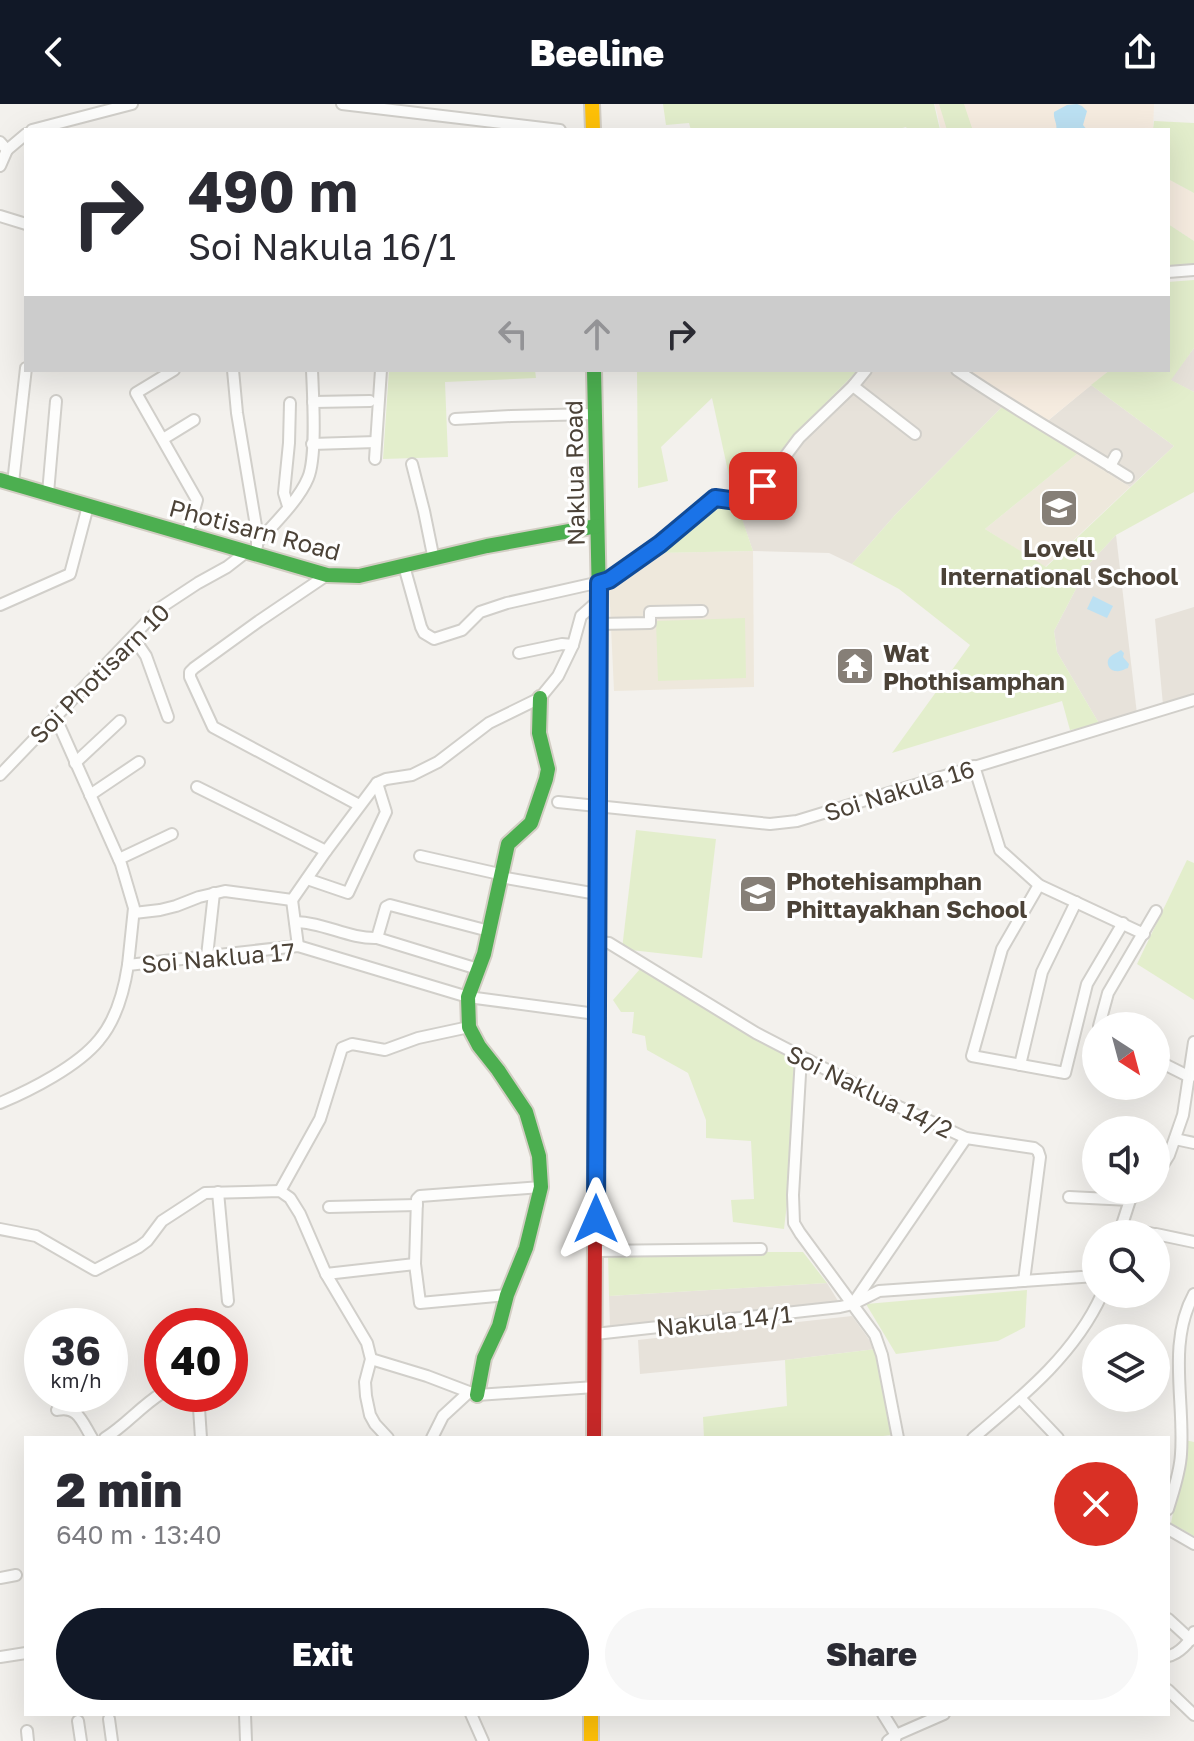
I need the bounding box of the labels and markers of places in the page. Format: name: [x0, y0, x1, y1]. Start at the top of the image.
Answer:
pin: [729, 452, 797, 520]
school or university icon: Lovell International School: [1038, 487, 1080, 529]
place label: Lovell International School: [940, 533, 1178, 590]
place label: Wat Phothisamphan: [883, 638, 1065, 695]
temple icon: Wat Phothisamphan: [834, 645, 876, 687]
place label: Photehisamphan Phittayakhan School: [786, 866, 1027, 923]
school or university icon: Photehisamphan Phittayakhan School: [737, 873, 779, 915]

